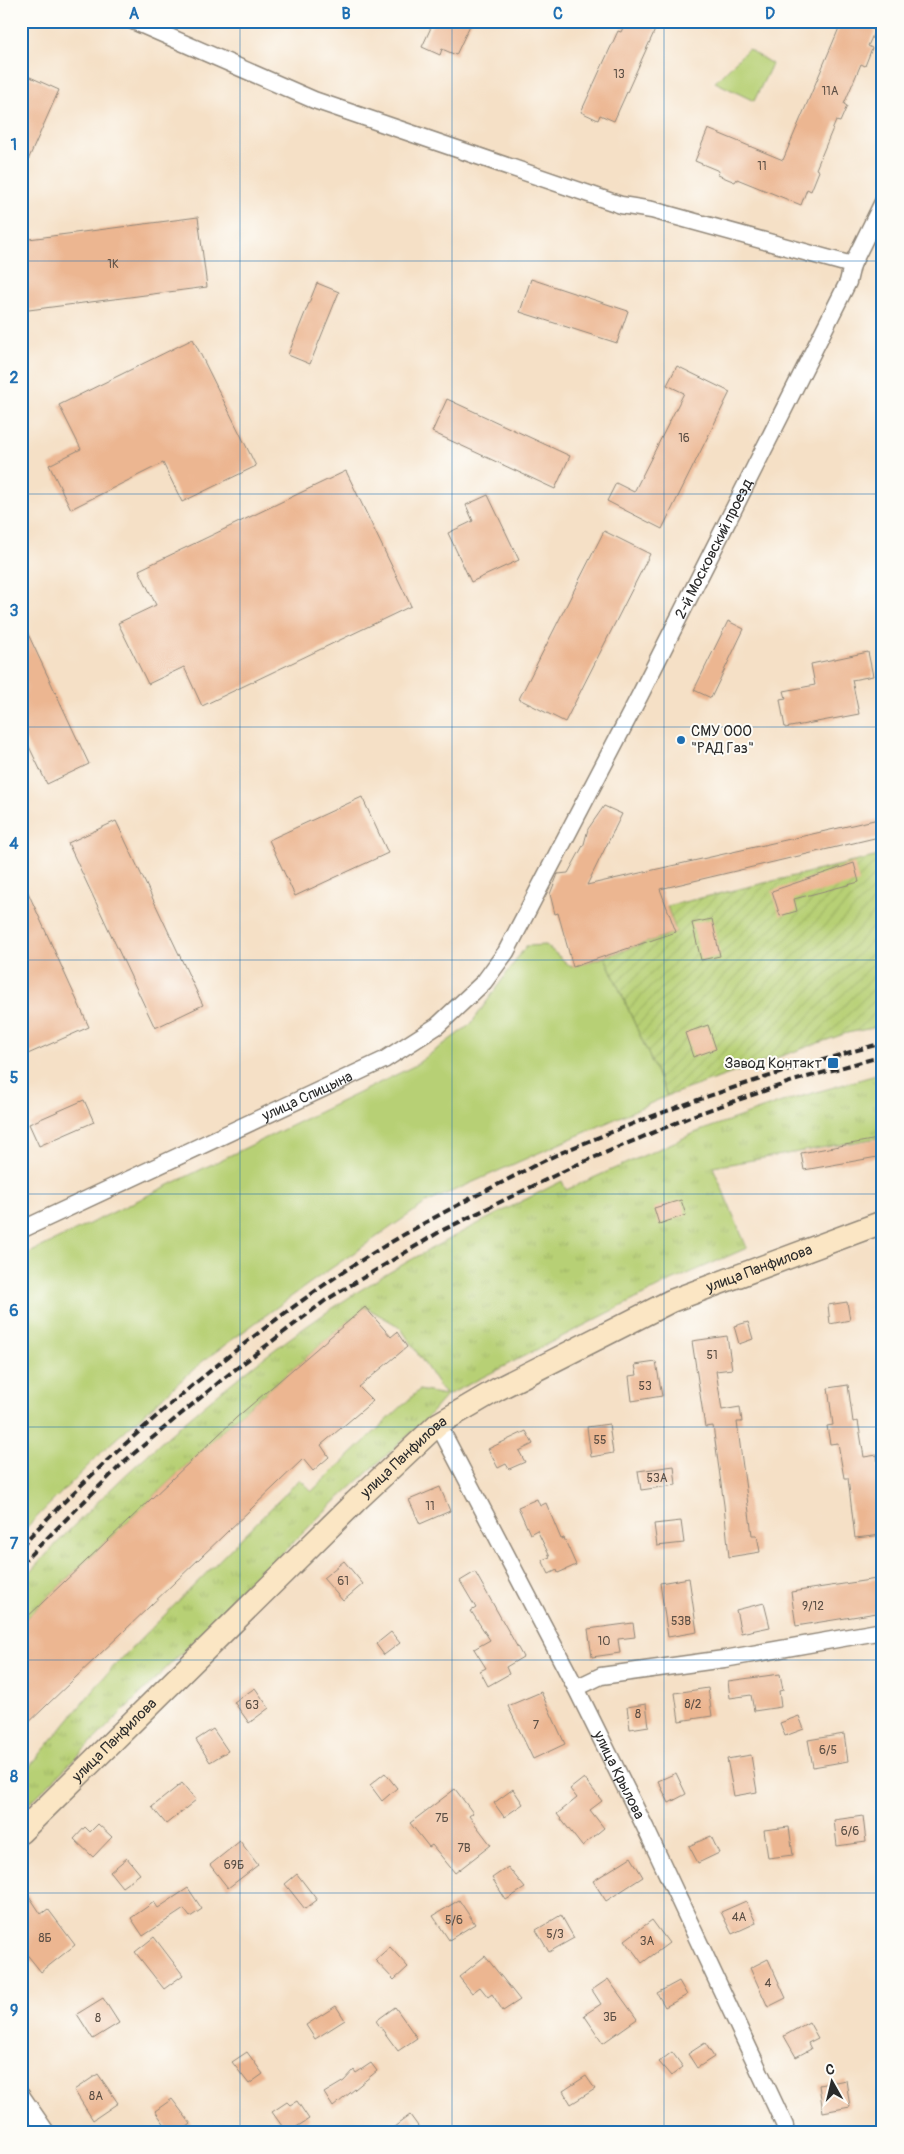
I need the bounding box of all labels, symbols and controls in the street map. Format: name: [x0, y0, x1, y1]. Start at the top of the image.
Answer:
text: A: [129, 4, 140, 24]
text: B: [341, 4, 351, 24]
text: C: [553, 4, 563, 24]
text: D: [765, 4, 775, 24]
house number: 13: [613, 67, 625, 82]
house number: 11А: [821, 84, 839, 99]
text: 1: [11, 135, 17, 155]
house number: 11: [757, 159, 767, 174]
house number: 1К: [107, 257, 119, 272]
text: 2: [10, 368, 19, 388]
house number: 16: [678, 431, 690, 446]
street label: 2-й Московский проезд: [671, 476, 757, 622]
text: 3: [10, 601, 19, 621]
place label: СМУ ООО "РАД Газ": [691, 722, 754, 758]
marker: СМУ ООО "РАД Газ": [675, 734, 687, 746]
text: 4: [9, 834, 19, 854]
place label: Завод Контакт: [724, 1054, 822, 1073]
marker: Завод Контакт: [826, 1056, 840, 1070]
street label: улица Спицына: [258, 1067, 356, 1126]
text: 5: [10, 1068, 19, 1088]
street label: улица Панфилова: [703, 1240, 815, 1297]
text: 6: [9, 1301, 19, 1321]
house number: 51: [706, 1348, 718, 1363]
house number: 53: [638, 1379, 652, 1394]
street label: улица Панфилова: [356, 1412, 450, 1503]
house number: 55: [593, 1433, 607, 1448]
house number: 53А: [647, 1471, 668, 1486]
house number: 11: [425, 1499, 435, 1514]
text: 7: [10, 1534, 19, 1554]
house number: 61: [337, 1574, 349, 1589]
house number: 9/12: [802, 1599, 824, 1614]
house number: 53В: [671, 1614, 691, 1629]
house number: 10: [598, 1634, 610, 1649]
street label: улица Панфилова: [67, 1694, 161, 1787]
house number: 8/2: [684, 1697, 702, 1712]
house number: 63: [245, 1698, 259, 1713]
house number: 8: [635, 1707, 641, 1722]
house number: 7: [533, 1718, 540, 1733]
street label: улица Крылова: [588, 1727, 649, 1823]
house number: 6/5: [819, 1743, 837, 1758]
text: 8: [10, 1767, 18, 1787]
house number: 7Б: [435, 1811, 449, 1826]
house number: 6/6: [841, 1824, 859, 1839]
house number: 7В: [457, 1841, 471, 1856]
house number: 69Б: [224, 1858, 244, 1873]
house number: 4А: [732, 1910, 747, 1925]
house number: 5/6: [445, 1913, 463, 1928]
house number: 5/3: [546, 1927, 564, 1942]
house number: 8Б: [38, 1931, 52, 1946]
house number: 3А: [640, 1934, 654, 1949]
house number: 4: [765, 1976, 772, 1991]
text: 9: [10, 2001, 18, 2021]
house number: 3Б: [603, 2010, 617, 2025]
house number: 8: [95, 2011, 101, 2026]
north arrow: [806, 2056, 856, 2106]
text: С: [825, 2061, 836, 2079]
house number: 8А: [89, 2089, 103, 2104]

